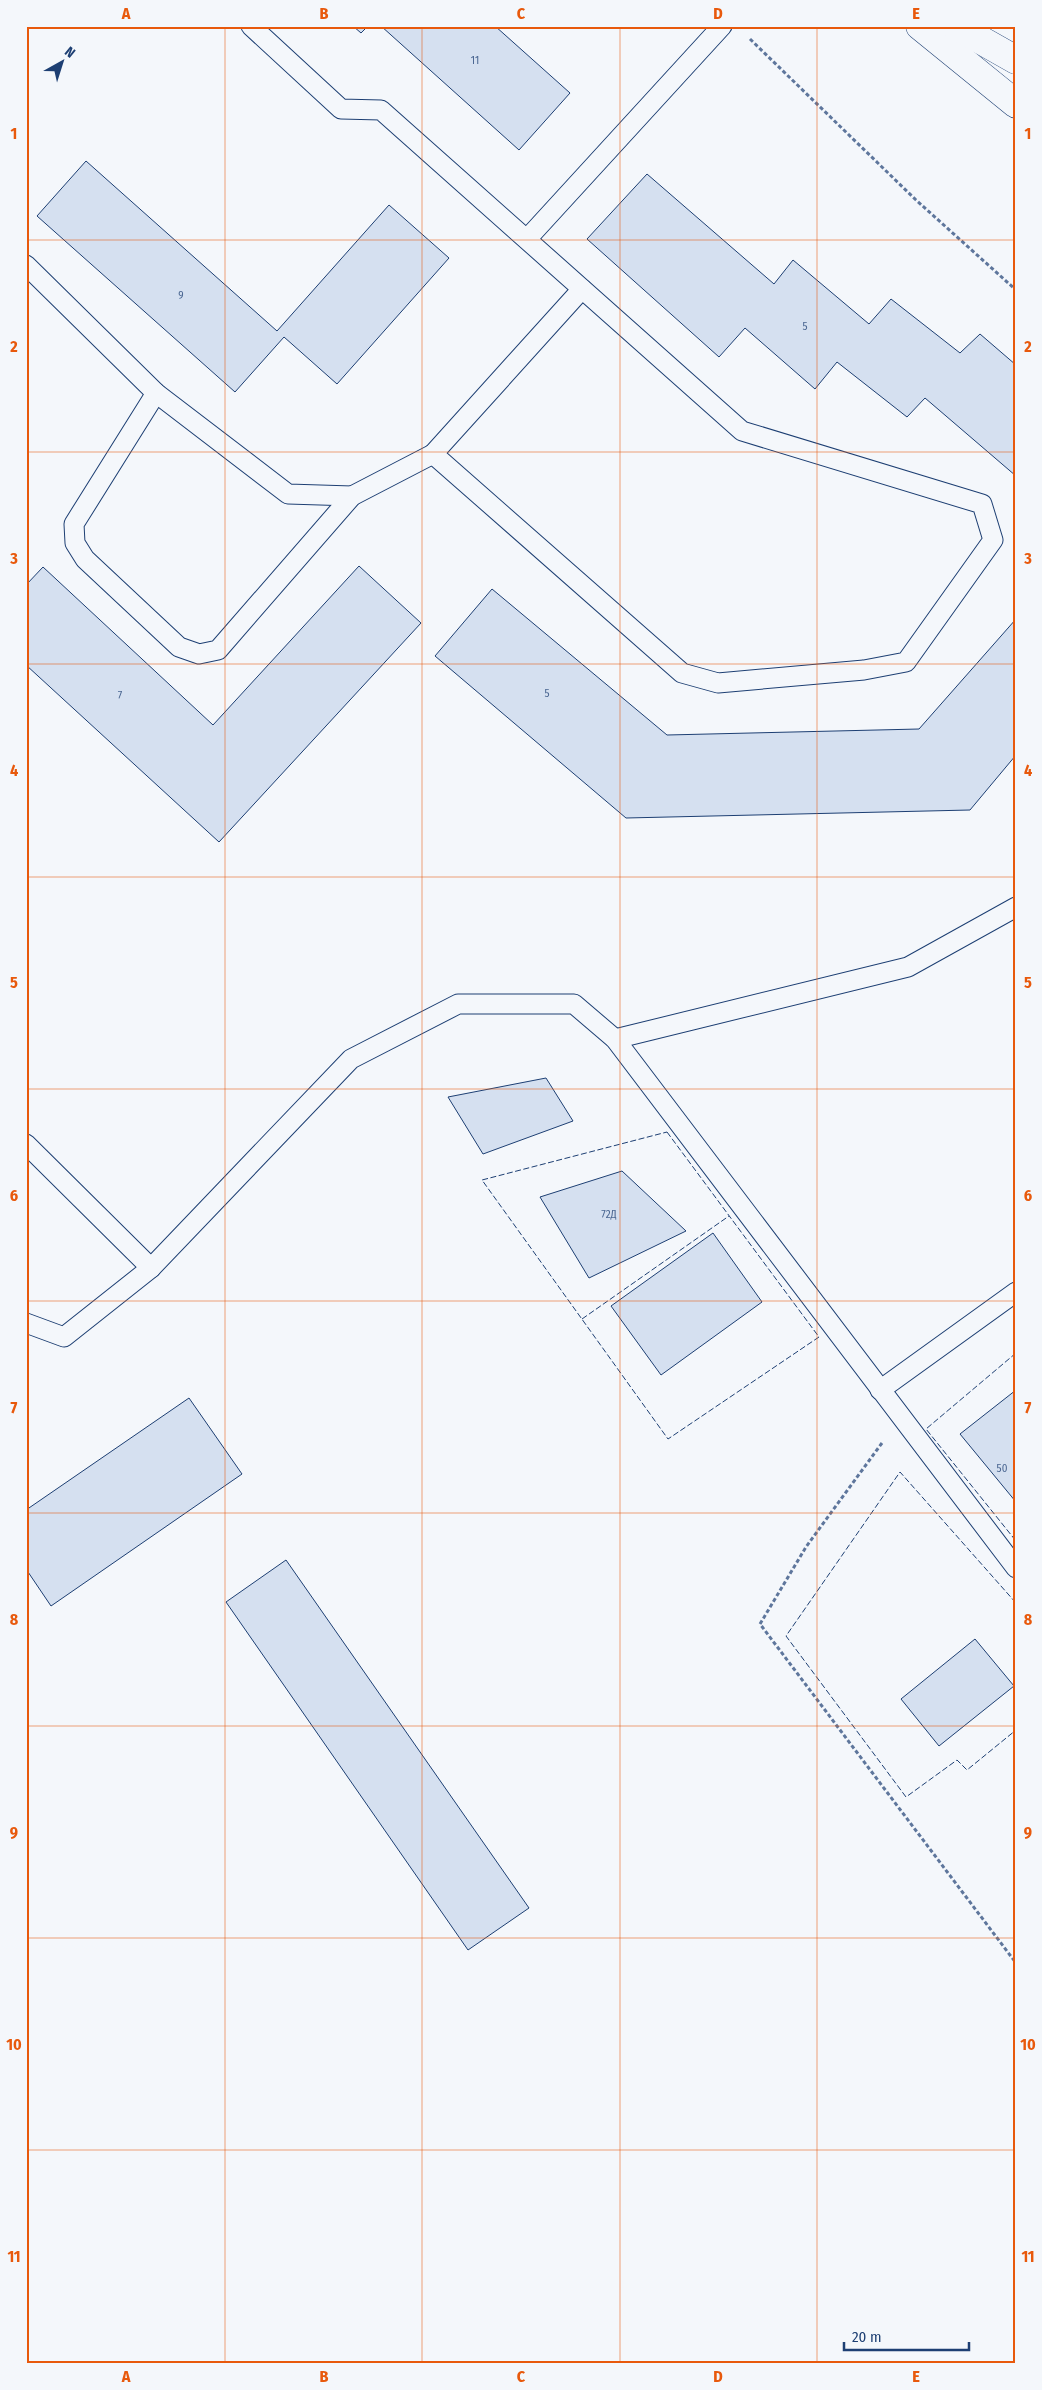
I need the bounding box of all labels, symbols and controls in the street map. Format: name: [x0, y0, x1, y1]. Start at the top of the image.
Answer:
text: A: [121, 4, 131, 23]
text: B: [320, 4, 329, 23]
text: C: [517, 4, 526, 23]
text: D: [713, 4, 723, 23]
text: E: [912, 4, 920, 23]
north arrow: [38, 38, 88, 88]
text: N: [61, 43, 78, 62]
house number: 11: [471, 54, 479, 67]
text: 1: [11, 124, 17, 143]
text: 1: [1025, 124, 1031, 143]
house number: 9: [178, 289, 184, 302]
house number: 5: [802, 320, 808, 333]
text: 2: [9, 337, 18, 356]
text: 2: [1023, 337, 1032, 356]
text: 3: [9, 549, 18, 568]
text: 3: [1023, 549, 1032, 568]
house number: 5: [544, 687, 550, 700]
house number: 7: [118, 689, 123, 702]
text: 4: [10, 761, 18, 780]
text: 4: [1024, 761, 1032, 780]
text: 5: [10, 973, 18, 992]
text: 5: [1024, 973, 1032, 992]
text: 6: [10, 1186, 18, 1205]
text: 6: [1024, 1186, 1032, 1205]
house number: 72Д: [601, 1208, 617, 1221]
text: 7: [11, 1398, 18, 1417]
text: 7: [1025, 1398, 1032, 1417]
house number: 50: [997, 1462, 1008, 1475]
text: 8: [10, 1610, 19, 1629]
text: 8: [1024, 1610, 1033, 1629]
text: 9: [10, 1823, 18, 1842]
text: 9: [1024, 1823, 1032, 1842]
text: 10: [6, 2035, 22, 2054]
text: 10: [1020, 2035, 1036, 2054]
text: 11: [7, 2247, 21, 2266]
text: 11: [1021, 2247, 1035, 2266]
scale bar: [844, 2320, 970, 2352]
text: 20 m: [852, 2328, 882, 2346]
text: A: [121, 2367, 131, 2386]
text: B: [320, 2367, 329, 2386]
text: C: [517, 2367, 526, 2386]
text: D: [713, 2367, 723, 2386]
text: E: [912, 2367, 920, 2386]

